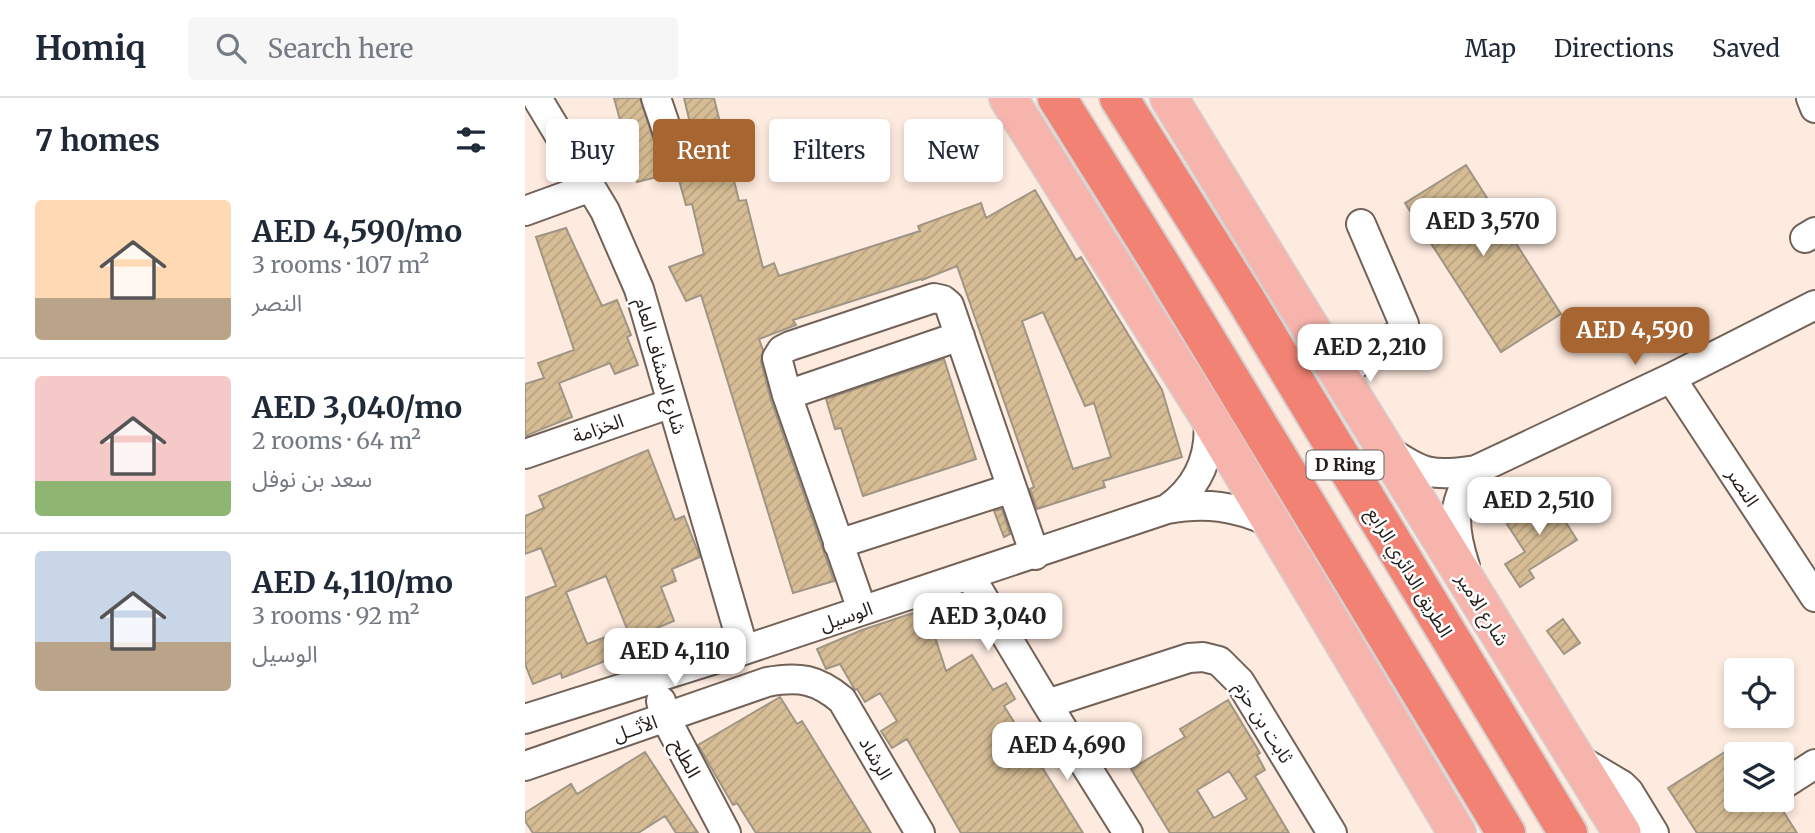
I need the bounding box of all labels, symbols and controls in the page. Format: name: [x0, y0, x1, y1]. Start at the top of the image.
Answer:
search box: [188, 17, 678, 80]
text: Homiq: [35, 28, 146, 69]
icon: search: [212, 29, 250, 67]
text: Search here: [268, 32, 413, 65]
text: Map: [1465, 33, 1516, 64]
text: Directions: [1554, 33, 1674, 64]
text: Saved: [1712, 33, 1780, 64]
chip: Buy: [546, 119, 639, 182]
chip: Rent: [653, 119, 755, 182]
chip: Filters: [769, 119, 890, 182]
chip: New: [904, 119, 1003, 182]
text: 7 homes: [35, 121, 160, 159]
icon: filters: [452, 121, 490, 159]
pin: AED 3,570: [1403, 198, 1563, 258]
text: AED 3,570: [1426, 206, 1540, 235]
text: AED 4,590/mo: [252, 212, 462, 250]
icon: home: [91, 228, 175, 312]
text: 3 rooms · 107 m²: [252, 250, 429, 279]
text: النصر: [252, 288, 302, 317]
street label: شارع المشاف العام: [627, 295, 692, 438]
pin: AED 4,590: [1555, 308, 1715, 367]
text: AED 4,590: [1576, 315, 1694, 344]
pin: AED 2,210: [1290, 324, 1450, 384]
text: AED 2,210: [1314, 332, 1426, 361]
text: AED 3,040/mo: [252, 388, 462, 426]
icon: home: [91, 404, 175, 488]
street label: الخزامة: [569, 408, 627, 448]
text: 2 rooms · 64 m²: [252, 426, 421, 455]
road number: D Ring: [1307, 450, 1383, 480]
street label: النصر: [1721, 462, 1764, 511]
text: سعد بن نوفل: [252, 464, 372, 493]
pin: AED 2,510: [1459, 478, 1619, 537]
text: AED 2,510: [1483, 485, 1595, 514]
street label: الطريق الدائري الرابع: [1359, 503, 1458, 643]
text: AED 4,110/mo: [252, 563, 453, 601]
street label: شارع الامير: [1449, 567, 1515, 651]
icon: home: [91, 579, 175, 663]
pin: AED 3,040: [908, 594, 1068, 653]
street label: الوسيل: [816, 596, 876, 636]
text: 3 rooms · 92 m²: [252, 601, 419, 630]
text: AED 3,040: [929, 601, 1047, 630]
pin: AED 4,110: [595, 628, 755, 688]
text: AED 4,110: [620, 636, 730, 665]
text: الوسيل: [252, 639, 318, 668]
map controls: [1724, 658, 1794, 812]
button: locate: [1724, 658, 1794, 728]
street label: ثابت بن حزم: [1227, 677, 1299, 769]
street label: الأثــل: [610, 709, 660, 747]
pin: AED 4,690: [987, 722, 1147, 782]
text: AED 4,690: [1008, 730, 1126, 759]
street label: الرشاد: [854, 732, 898, 784]
street label: الطلح: [663, 734, 706, 783]
button: layers: [1724, 742, 1794, 812]

